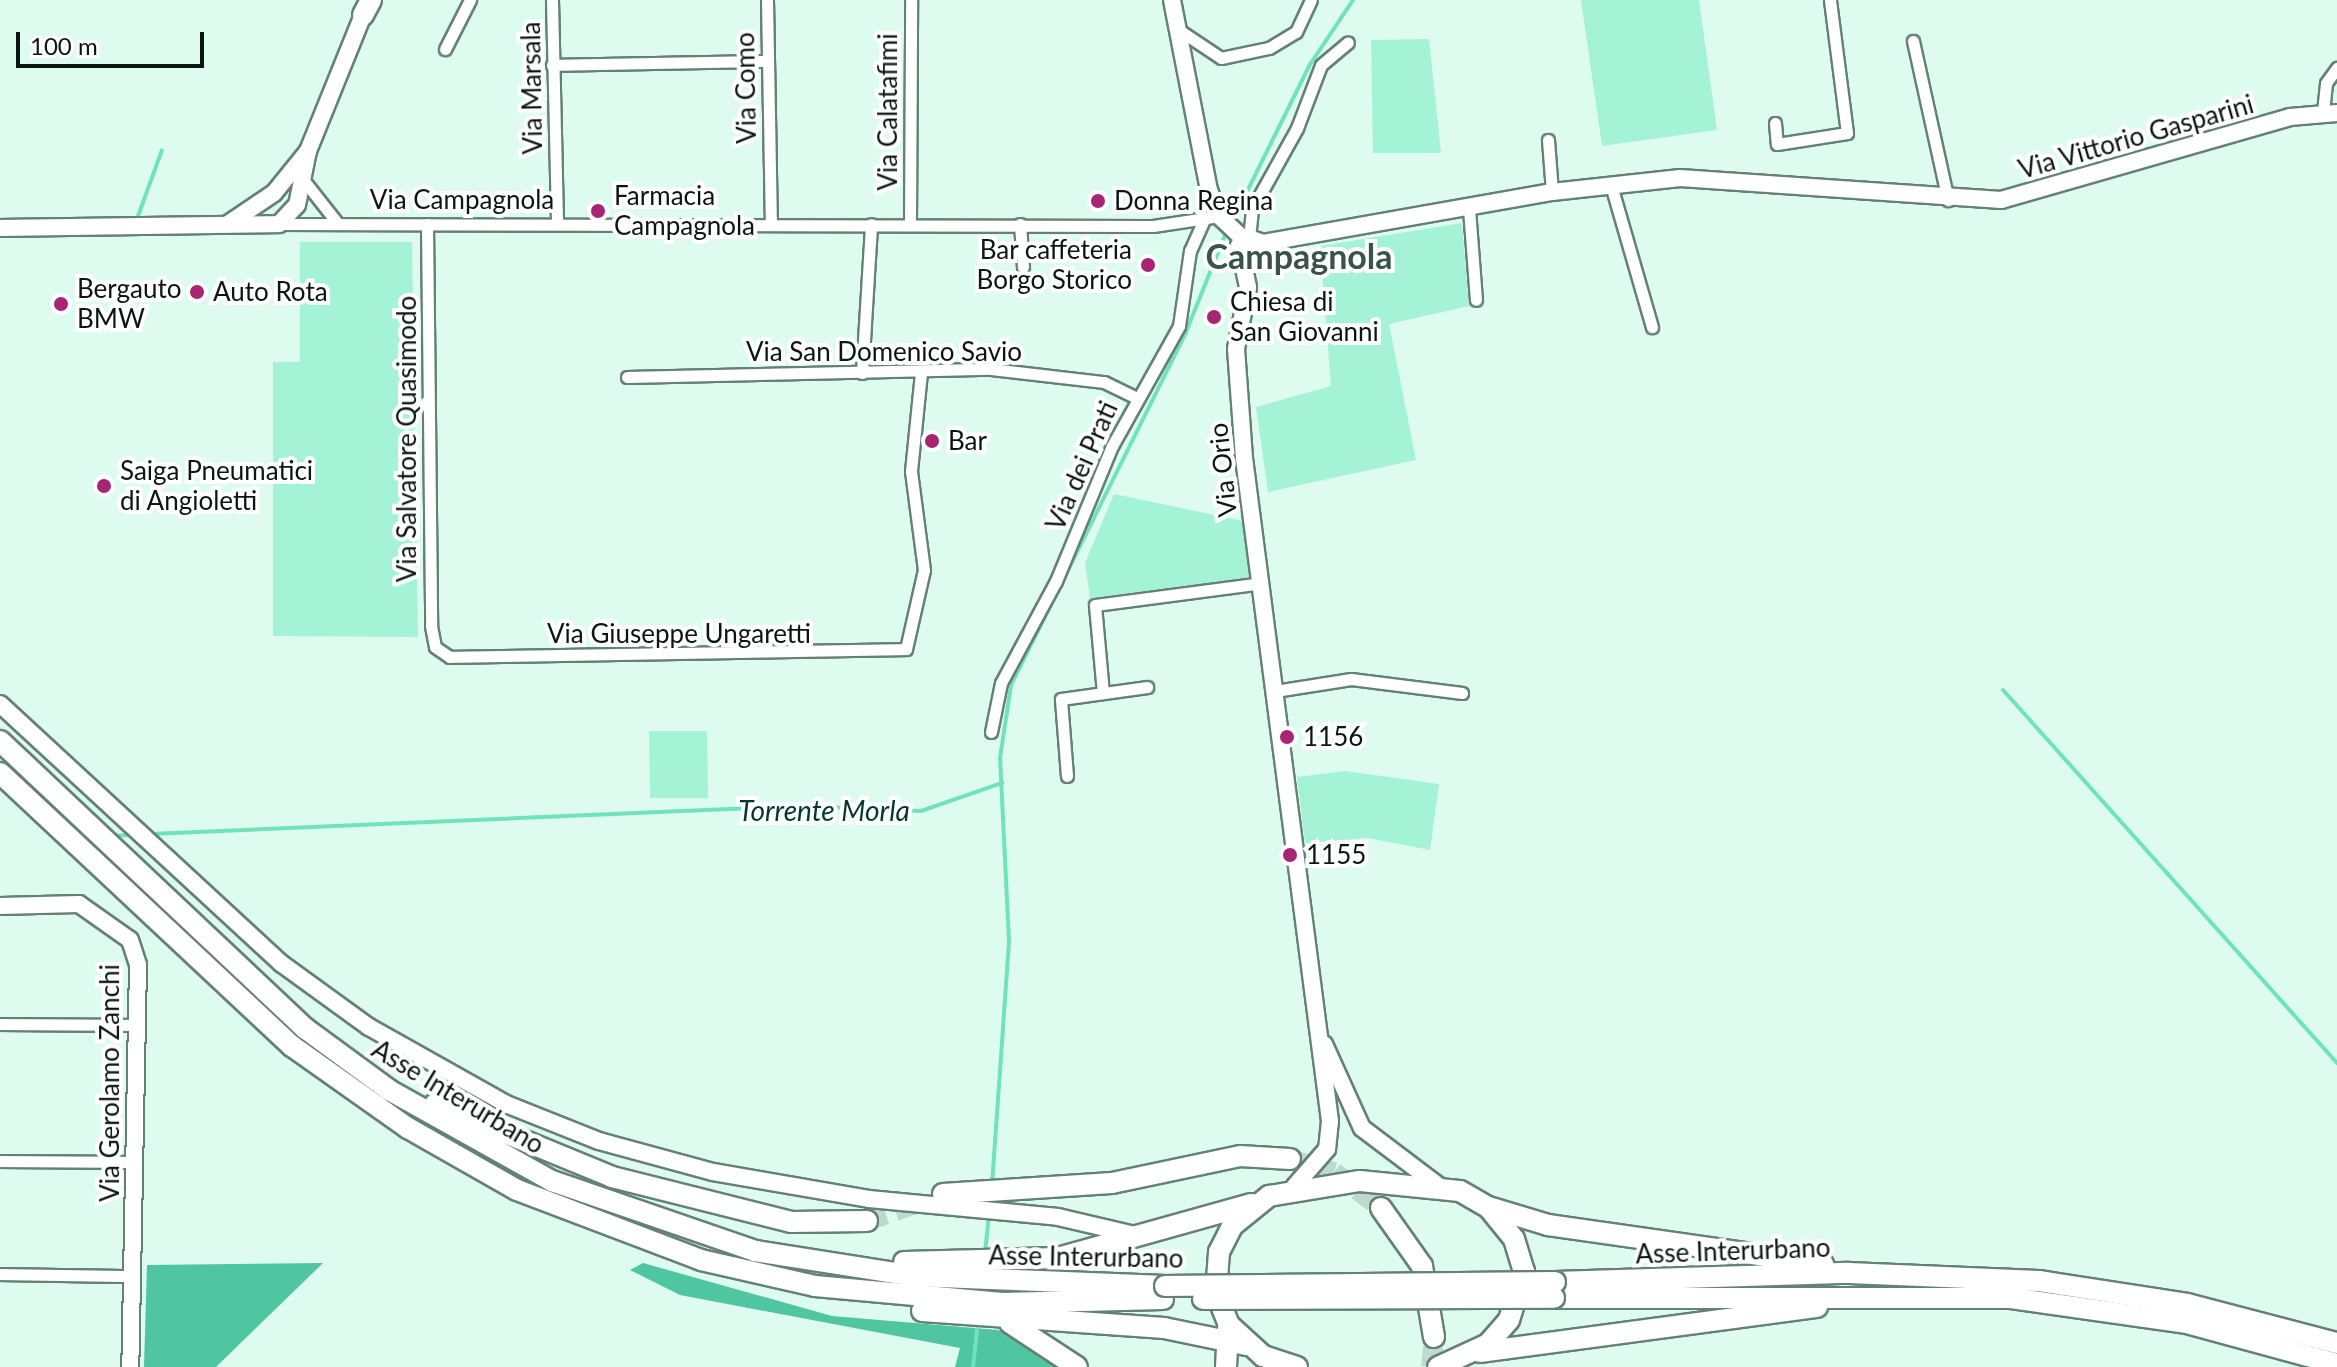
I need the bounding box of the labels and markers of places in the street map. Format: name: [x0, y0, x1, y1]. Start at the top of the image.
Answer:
place label: Farmacia Campagnola: [614, 180, 755, 242]
place label: Donna Regina: [1114, 185, 1273, 217]
marker: Donna Regina: [1089, 192, 1107, 210]
marker: Farmacia Campagnola: [589, 202, 607, 220]
place label: Bar caffeteria Borgo Storico: [977, 234, 1132, 296]
marker: Bar caffeteria Borgo Storico: [1139, 256, 1157, 274]
place label: Bergauto BMW: [77, 273, 181, 334]
place label: Auto Rota: [213, 276, 328, 308]
marker: Auto Rota: [188, 283, 206, 301]
place label: Chiesa di San Giovanni: [1230, 286, 1379, 348]
marker: Bergauto BMW: [52, 295, 70, 313]
marker: Chiesa di San Giovanni: [1205, 308, 1223, 326]
place label: Bar: [948, 425, 987, 457]
marker: Bar: [923, 432, 941, 450]
place label: Saiga Pneumatici di Angioletti: [120, 455, 313, 516]
marker: Saiga Pneumatici di Angioletti: [95, 477, 113, 495]
place label: 1156: [1303, 721, 1363, 753]
marker: 1156: [1278, 728, 1296, 746]
place label: 1155: [1306, 839, 1366, 871]
marker: 1155: [1281, 846, 1299, 864]

